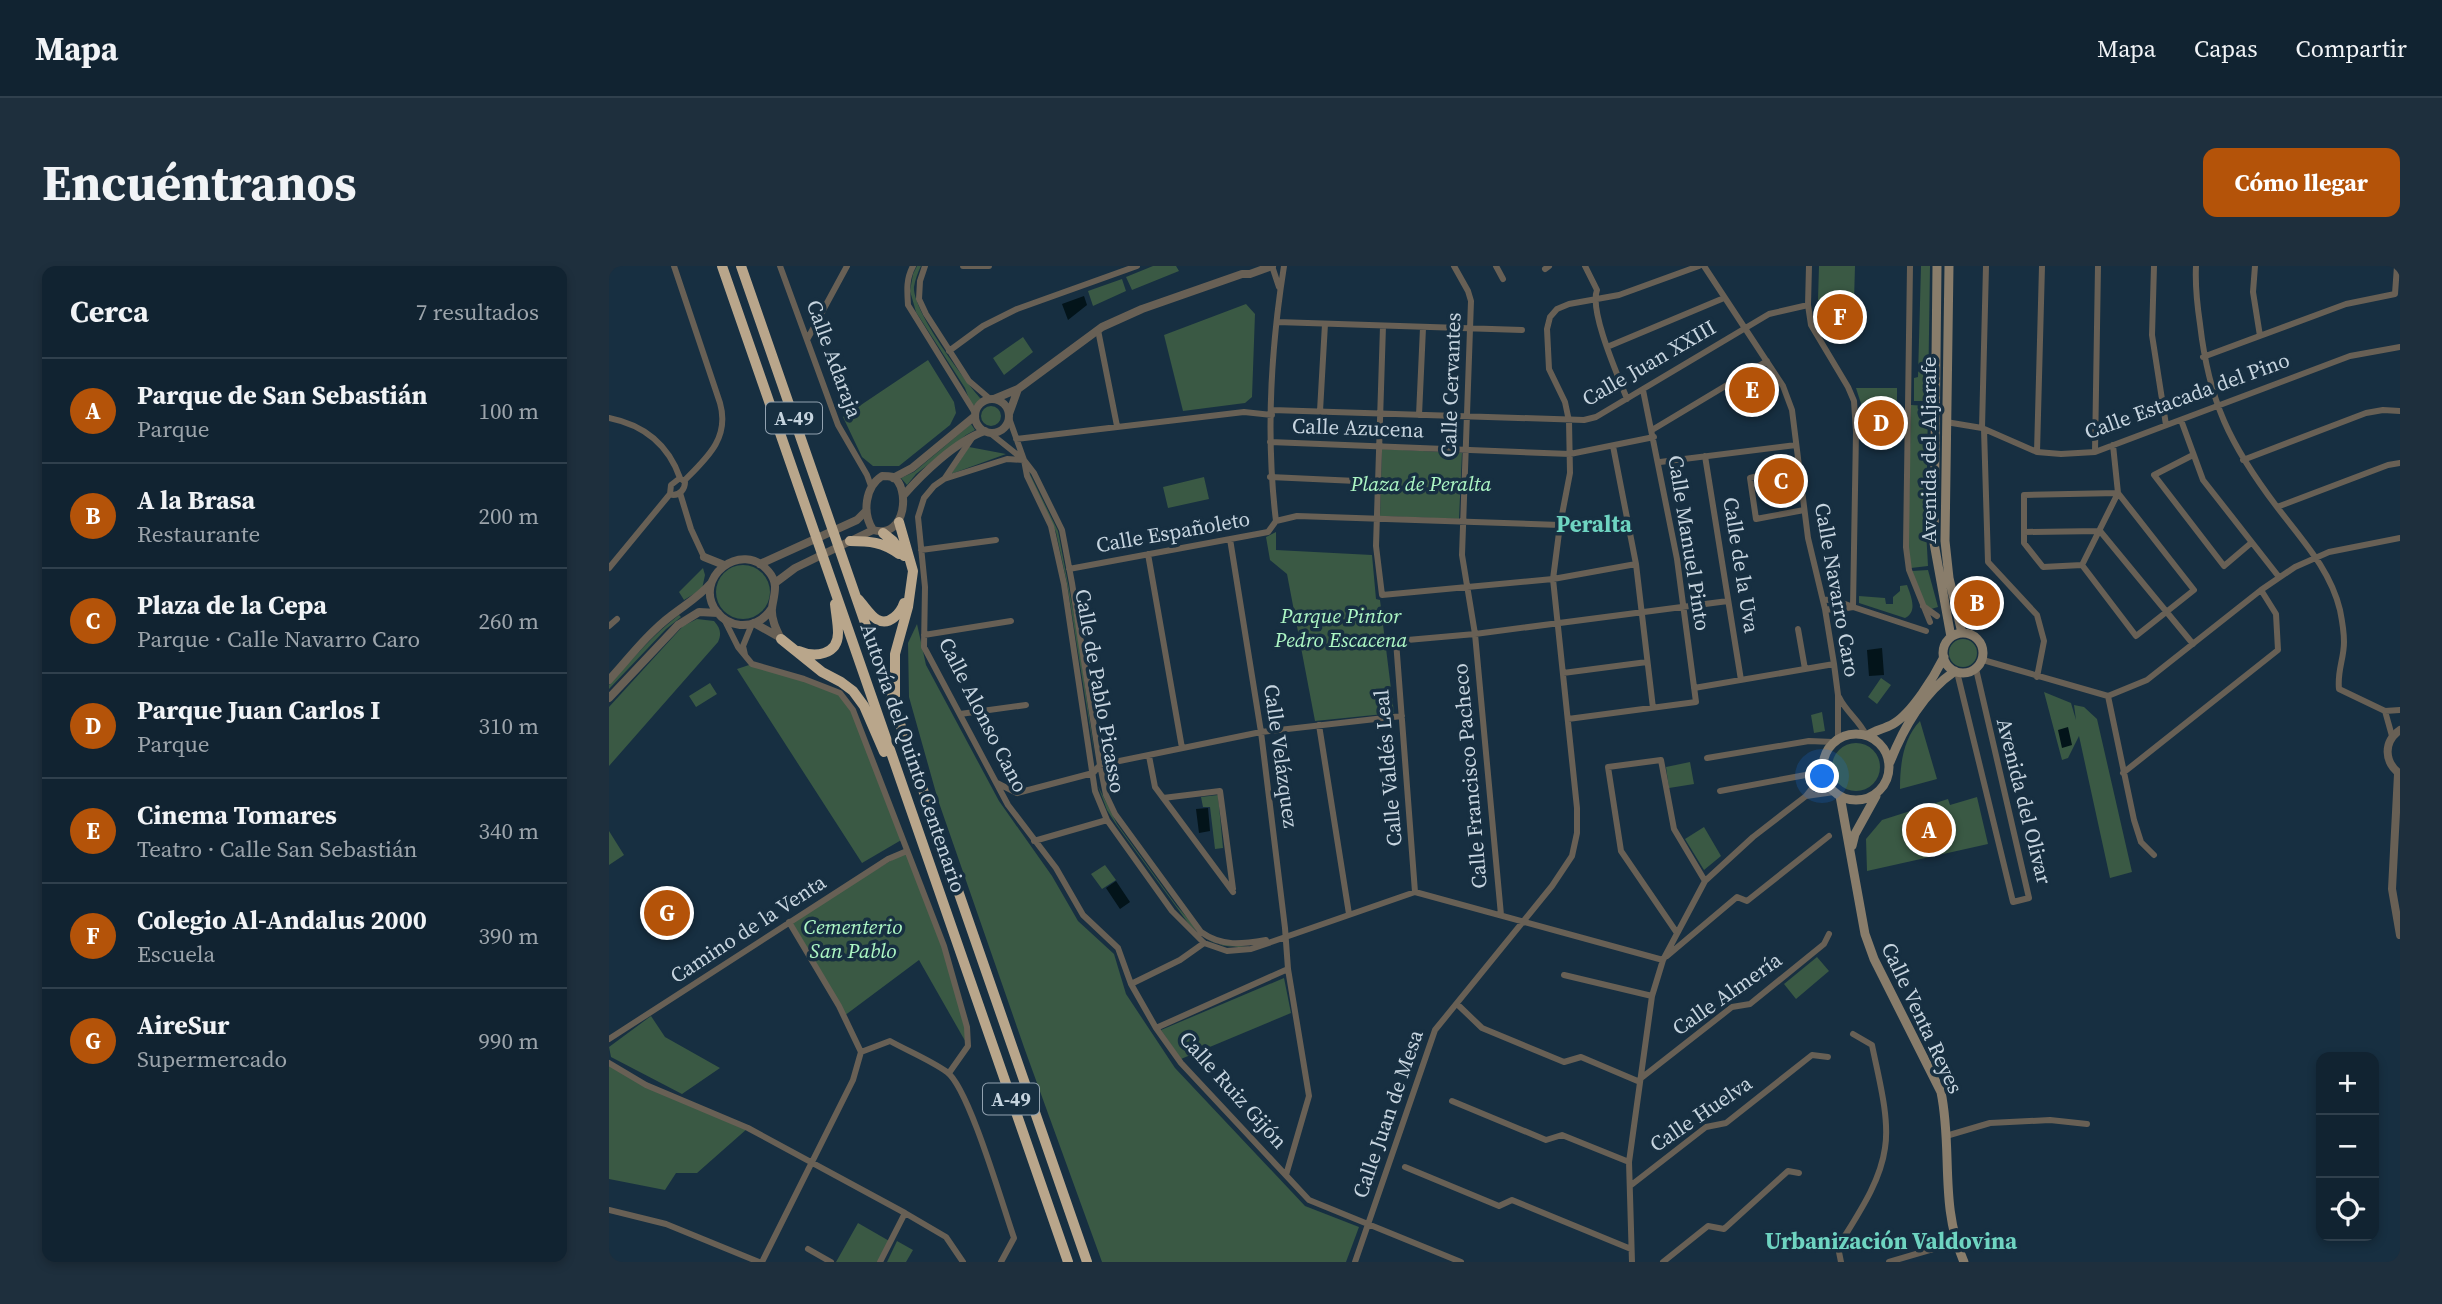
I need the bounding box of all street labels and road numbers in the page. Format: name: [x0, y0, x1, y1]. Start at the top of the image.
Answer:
street label: Calle Adaraja: [800, 296, 869, 422]
street label: Calle Cervantes: [1433, 312, 1468, 458]
street label: Calle Juan XXIII: [1576, 312, 1721, 413]
street label: Calle Estacada del Pino: [2080, 345, 2293, 446]
street label: Avenida del Aljarafe: [1914, 356, 1943, 544]
road number: A-49: [766, 402, 822, 434]
street label: Calle Azucena: [1292, 411, 1425, 444]
street label: Calle Manuel Pinto: [1661, 453, 1718, 633]
street label: Calle de la Uva: [1716, 495, 1767, 635]
street label: Calle Navarro Caro: [1808, 501, 1867, 679]
street label: Calle Españoleto: [1094, 504, 1252, 559]
street label: Calle de Pablo Picasso: [1068, 587, 1133, 795]
street label: Autovía del Quinto Centenario: [854, 619, 973, 897]
street label: Calle Alonso Cano: [932, 632, 1035, 797]
street label: Calle Francisco Pacheco: [1445, 662, 1494, 890]
street label: Calle Velázquez: [1257, 682, 1306, 830]
street label: Calle Valdés Leal: [1366, 688, 1409, 848]
street label: Avenida del Olivar: [1990, 715, 2059, 887]
street label: Camino de la Venta: [664, 867, 831, 990]
street label: Calle Venta Reyes: [1875, 937, 1970, 1098]
street label: Calle Almería: [1666, 945, 1788, 1042]
street label: Calle Ruiz Gijón: [1173, 1025, 1294, 1155]
street label: Calle Juan de Mesa: [1345, 1025, 1430, 1202]
street label: Calle Huelva: [1644, 1068, 1758, 1159]
road number: A-49: [983, 1084, 1039, 1114]

